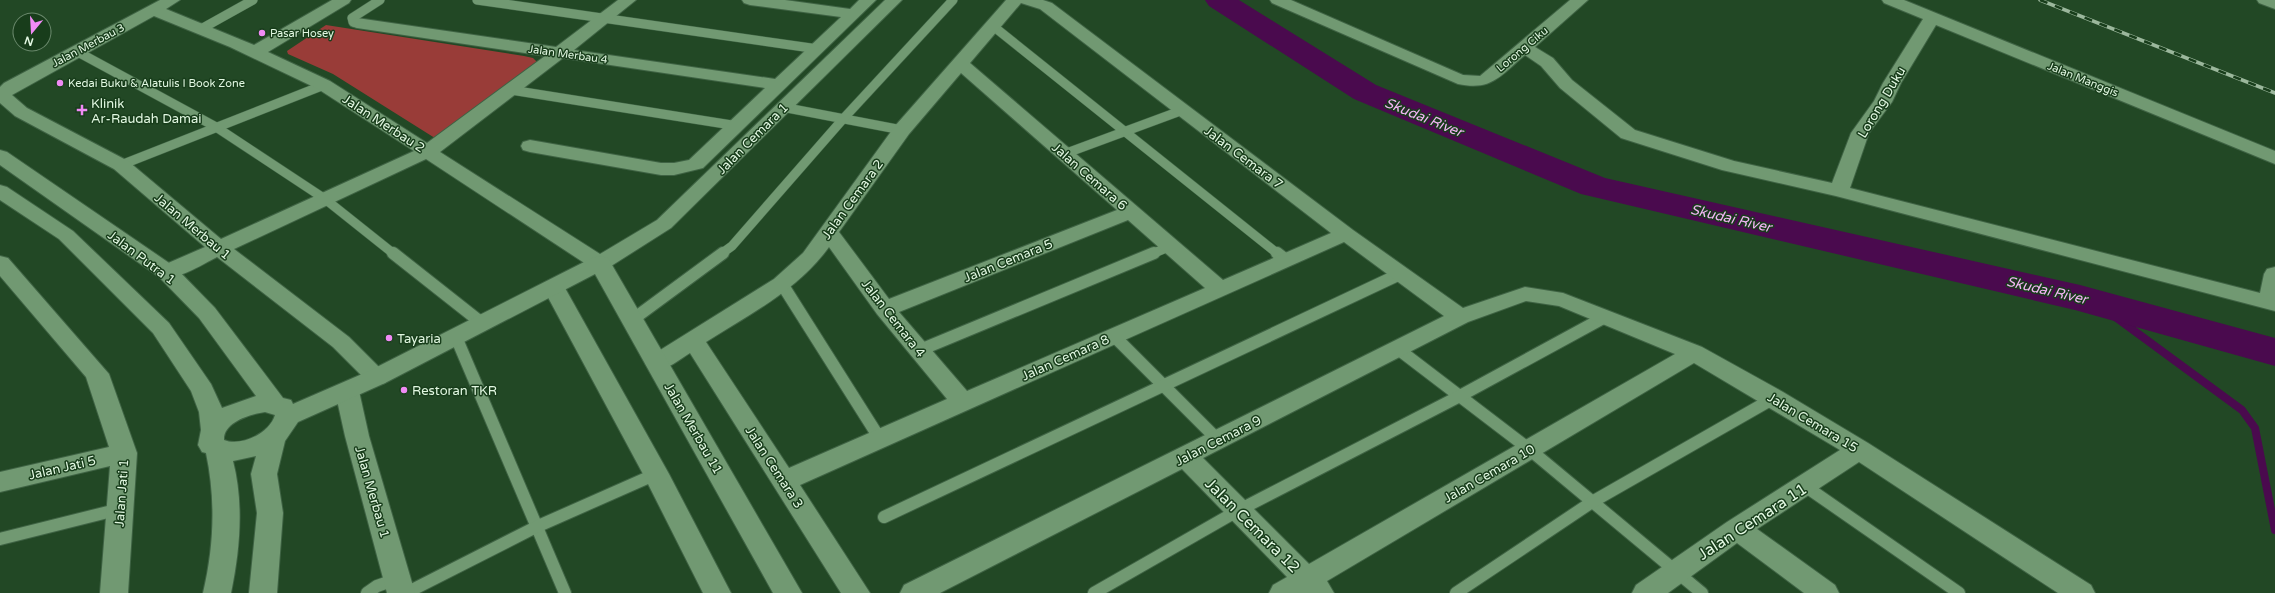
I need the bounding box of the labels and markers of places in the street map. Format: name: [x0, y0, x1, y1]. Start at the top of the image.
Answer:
place label: Pasar Hosey: [270, 27, 334, 40]
marker: Pasar Hosey: [257, 28, 267, 38]
place label: Kedai Buku & Alatulis I Book Zone: [68, 77, 245, 90]
marker: Kedai Buku & Alatulis I Book Zone: [55, 78, 65, 88]
place label: Klinik Ar-Raudah Damai: [91, 96, 202, 127]
marker: Klinik Ar-Raudah Damai: [76, 104, 88, 116]
place label: Tayaria: [397, 331, 441, 347]
marker: Tayaria: [384, 333, 394, 343]
place label: Restoran TKR: [412, 383, 497, 399]
marker: Restoran TKR: [399, 385, 409, 395]

